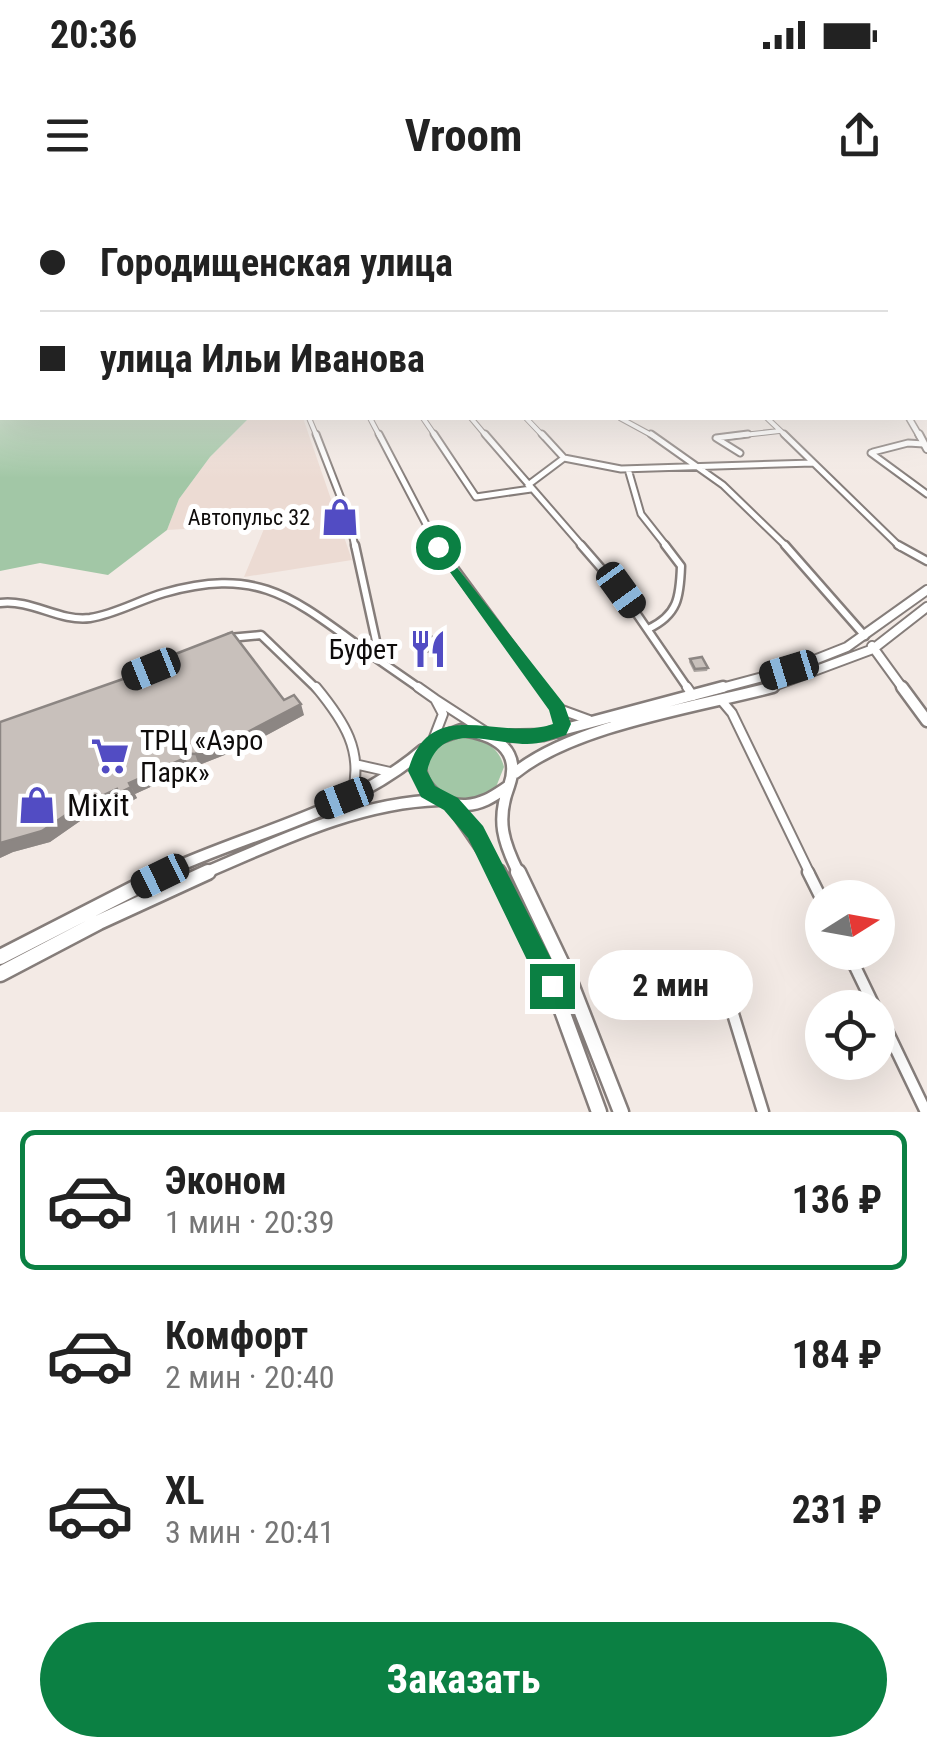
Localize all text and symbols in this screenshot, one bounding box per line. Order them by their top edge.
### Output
text: 20:36 [50,13,137,57]
icon: menu [40,108,95,163]
icon: share [832,108,887,163]
text: Vroom [405,109,522,162]
text: Городищенская улица [100,241,453,285]
text: улица Ильи Иванова [100,337,425,381]
shop icon: Автопульс 32 [319,496,361,538]
place label: Автопульс 32 [188,505,310,530]
route start [416,525,461,570]
car [591,557,651,623]
restaurant icon: Буфет [407,628,449,670]
place label: Буфет [329,633,398,666]
car [118,644,184,694]
car [756,647,822,693]
place label: ТРЦ «Аэро Парк» [140,724,263,789]
supermarket icon: ТРЦ «Аэро Парк» [89,735,131,777]
car [311,773,377,823]
shop icon: Mixit [16,784,58,826]
place label: Mixit [67,786,129,824]
car [126,849,194,903]
north arrow [805,880,895,970]
map controls [805,880,895,1080]
callout: 2 мин [587,951,752,1021]
route end [530,964,575,1009]
text: 2 мин [632,966,709,1004]
button: locate [805,990,895,1080]
icon: car [45,1155,135,1245]
text: Эконом [165,1159,287,1203]
text: 136 ₽ [792,1178,882,1222]
text: 1 мин · 20:39 [165,1203,335,1241]
icon: car [45,1310,135,1400]
text: Комфорт [165,1314,308,1358]
text: 184 ₽ [792,1333,882,1377]
text: 2 мин · 20:40 [165,1358,335,1396]
icon: car [45,1465,135,1555]
text: XL [165,1469,204,1513]
text: 231 ₽ [792,1488,882,1532]
text: 3 мин · 20:41 [165,1513,335,1551]
button: Заказать [40,1622,887,1737]

